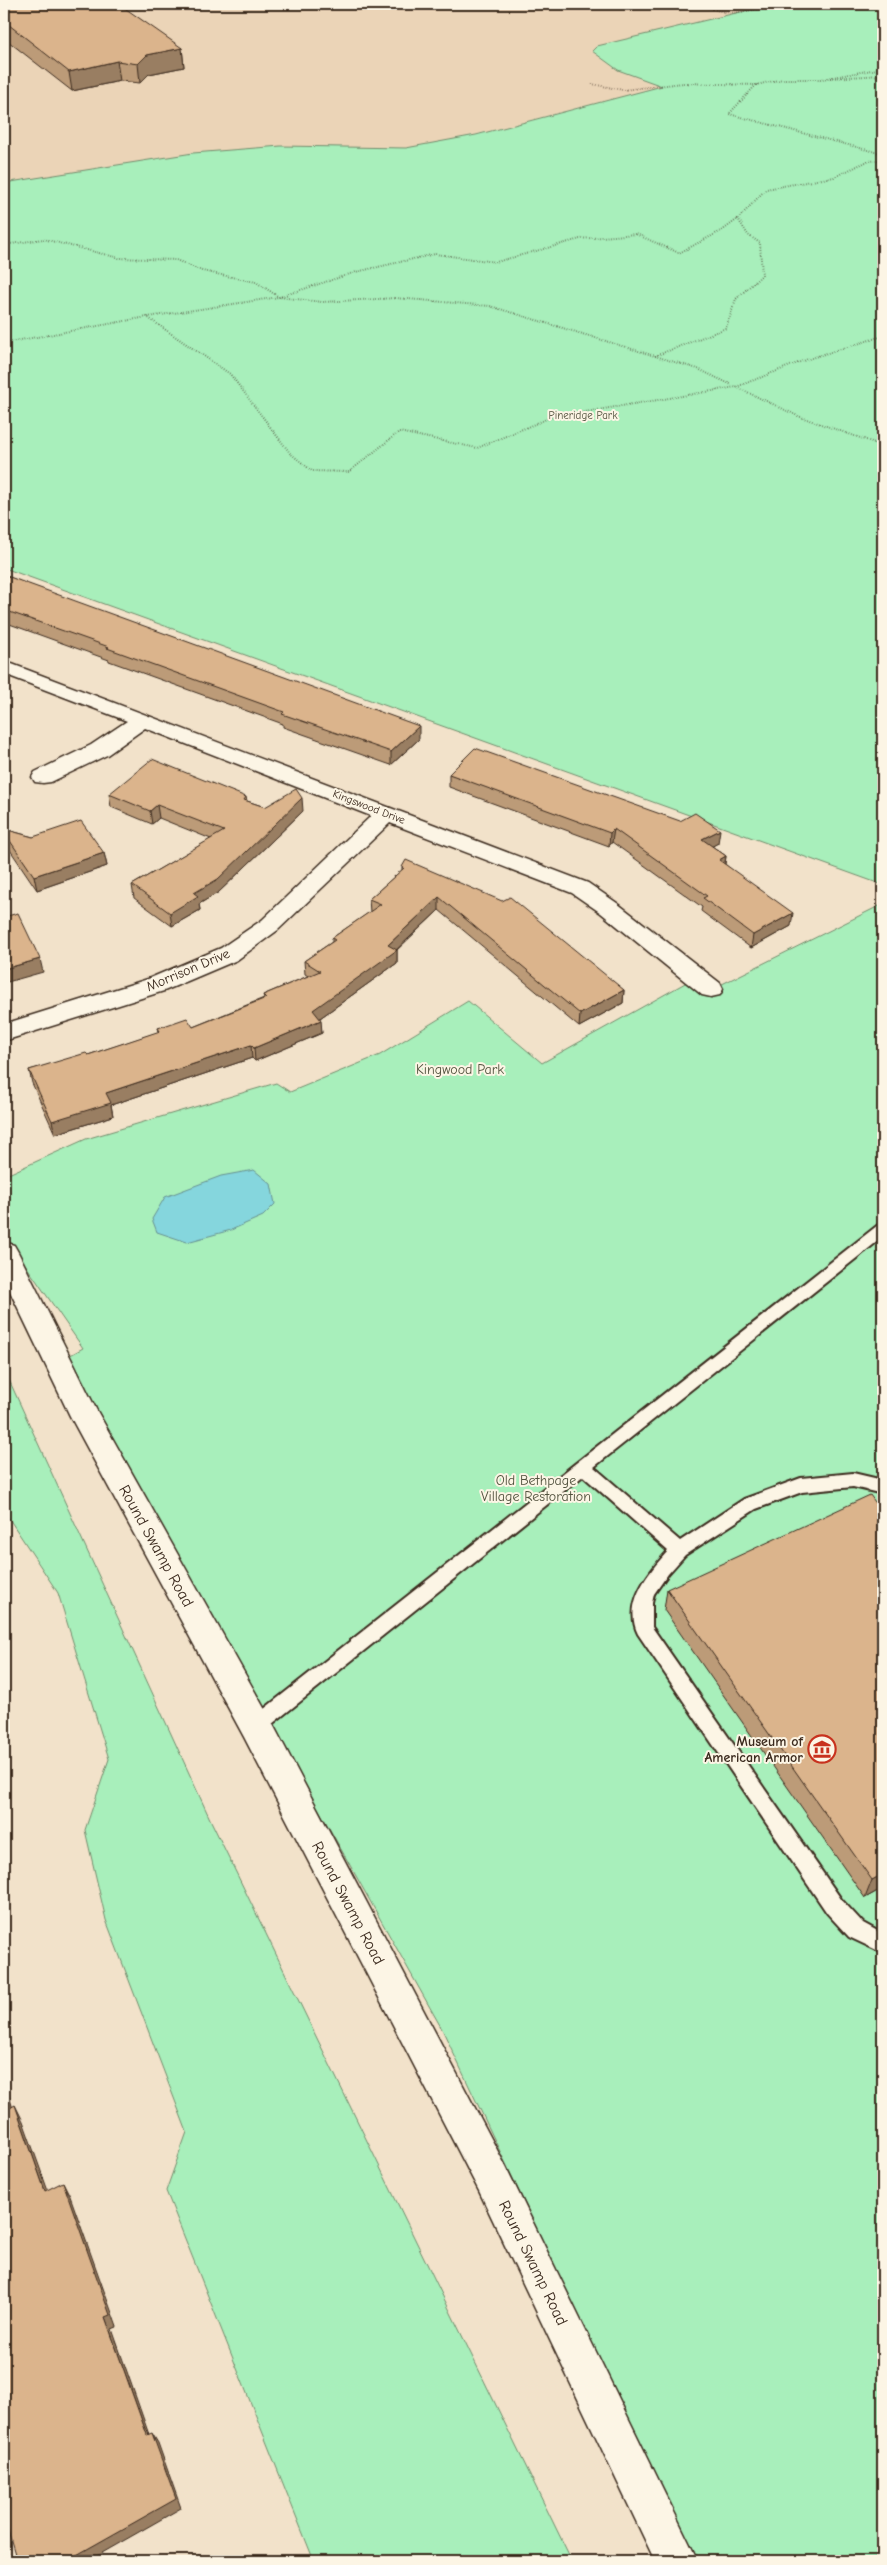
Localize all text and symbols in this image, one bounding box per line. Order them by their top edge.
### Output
park label: Pineridge Park [548,409,618,422]
street label: Kingswood Drive [331,787,407,827]
street label: Morrison Drive [144,945,232,995]
park label: Kingwood Park [416,1061,504,1078]
park label: Old Bethpage Village Restoration [481,1472,591,1505]
street label: Round Swamp Road [115,1482,197,1610]
place label: Museum of American Armor [705,1733,804,1766]
museum icon: Museum of American Armor [807,1734,837,1764]
street label: Round Swamp Road [308,1838,388,1968]
street label: Round Swamp Road [495,2198,571,2328]

